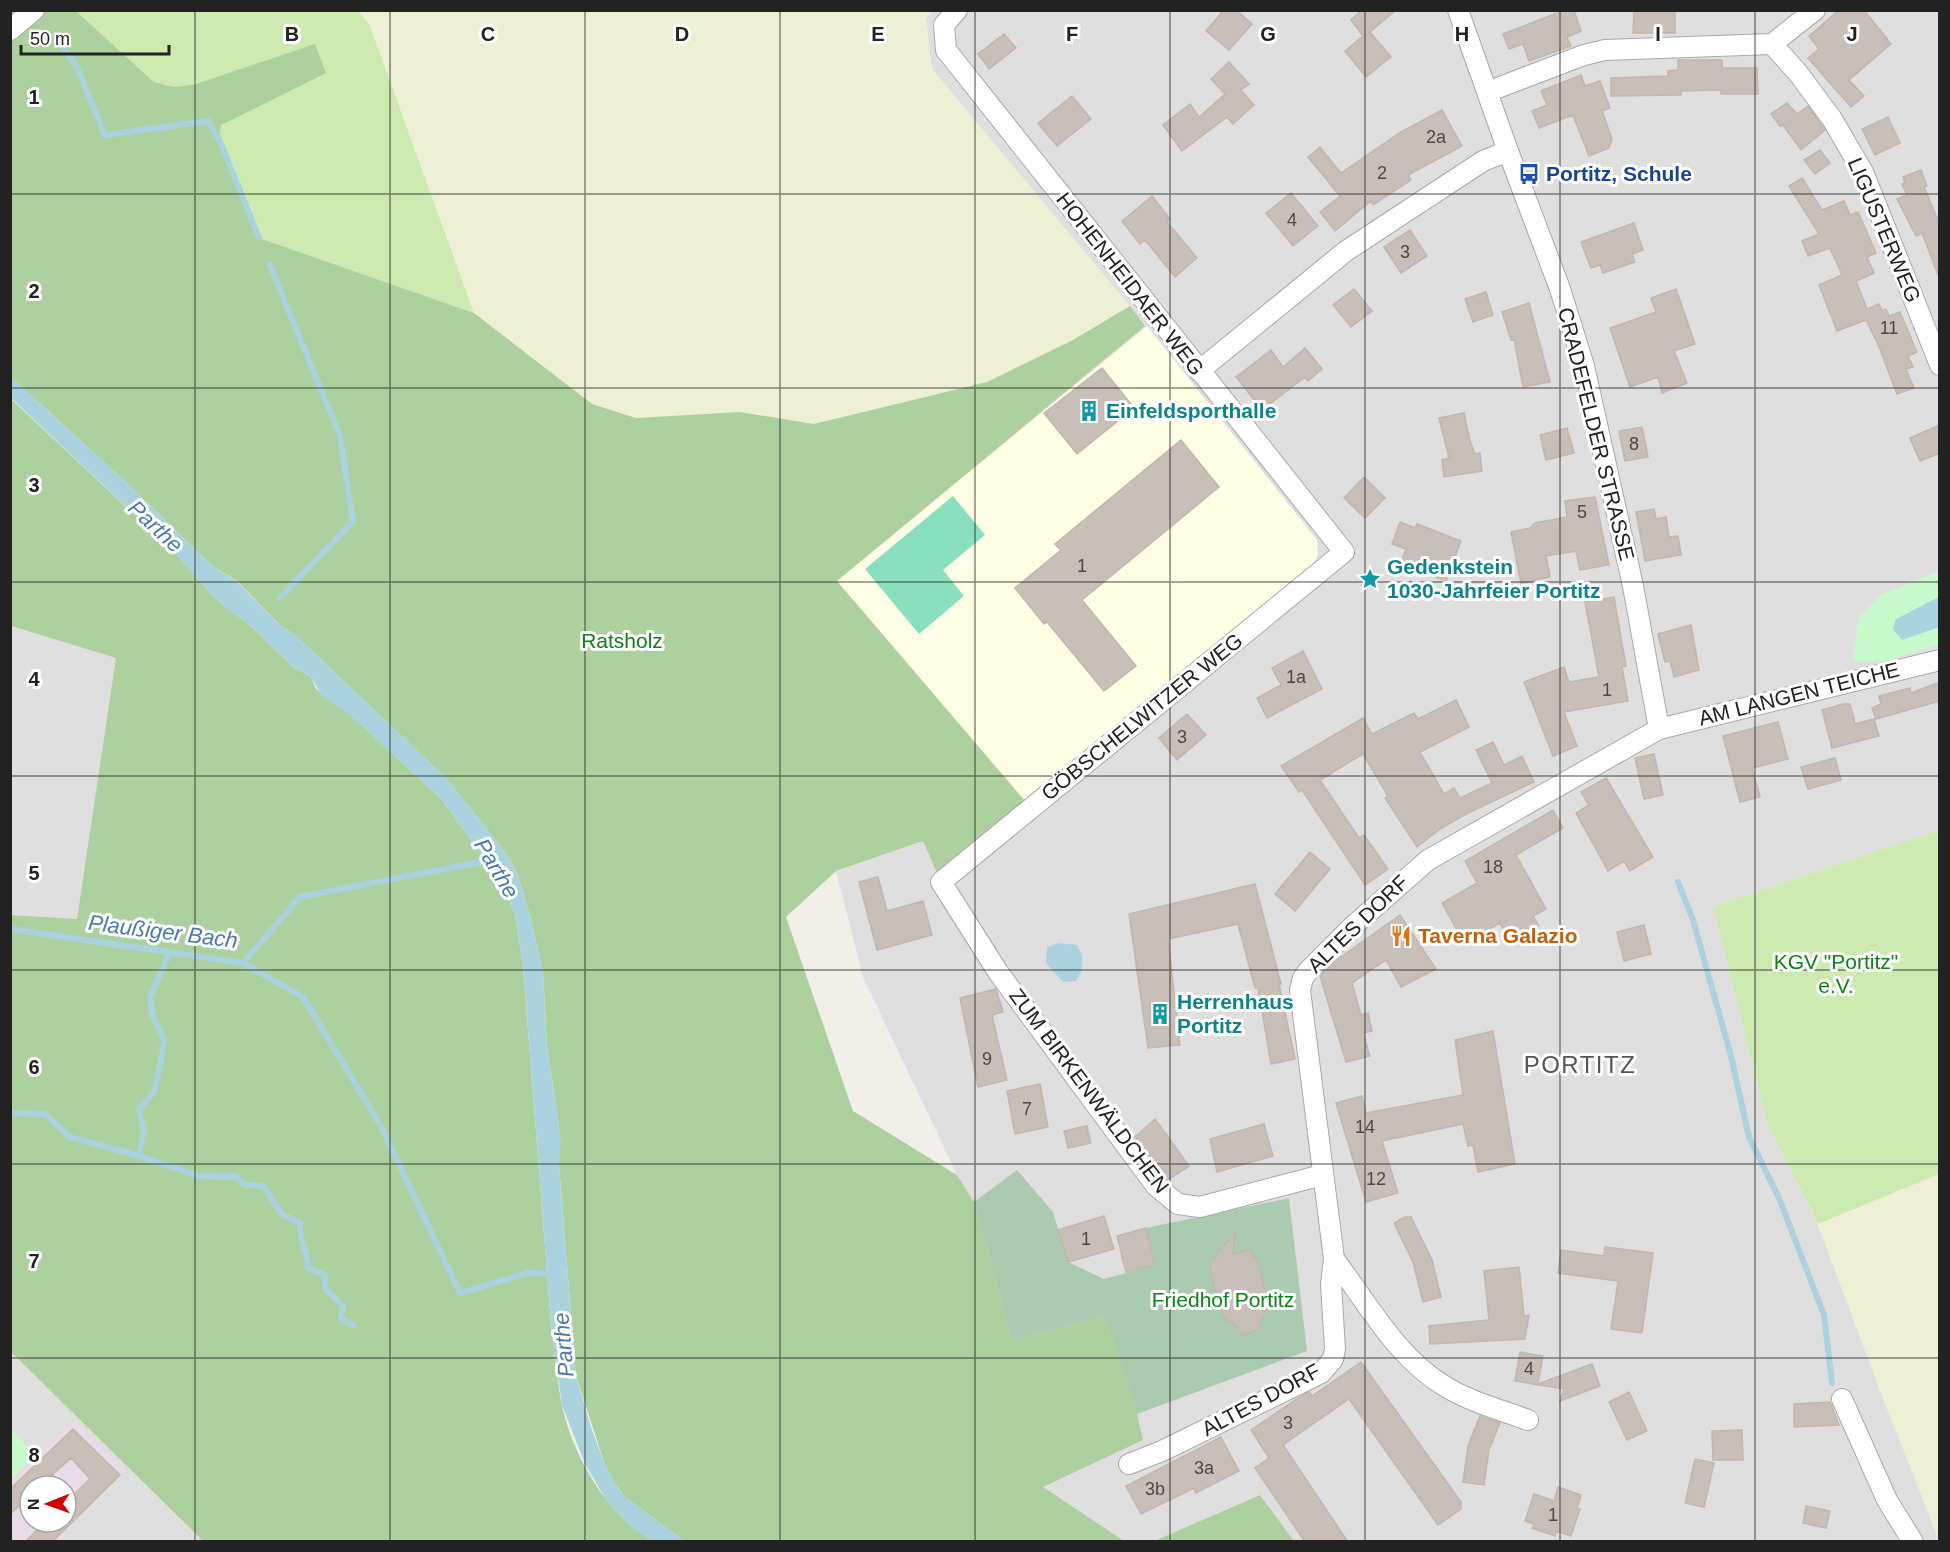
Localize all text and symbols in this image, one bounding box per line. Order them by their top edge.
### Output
scale bar [21,18,170,56]
text: B [285,23,299,45]
text: C [481,23,495,45]
text: D [675,23,689,45]
text: E [871,23,885,45]
text: F [1066,23,1078,45]
text: G [1260,23,1276,45]
text: H [1455,23,1469,45]
text: I [1655,23,1661,45]
text: J [1846,23,1858,45]
text: 50 m [30,29,70,49]
text: 1 [28,86,40,108]
house number: 2a [1426,127,1447,147]
street label: LIGUSTERWEG [1844,154,1925,306]
bus stop icon: Portitz, Schule [1517,162,1541,186]
place label: Portitz, Schule [1546,162,1692,185]
house number: 2 [1377,163,1387,183]
street label: HOHENHEIDAER WEG [1052,188,1209,379]
house number: 4 [1287,210,1297,230]
house number: 3 [1400,242,1410,262]
text: 2 [28,280,40,302]
street label: CRADEFELDER STRASSE [1554,305,1639,563]
house number: 11 [1880,318,1898,338]
building icon: Einfeldsporthalle [1077,399,1101,423]
place label: Einfeldsporthalle [1106,399,1276,422]
house number: 8 [1629,434,1639,454]
text: 3 [28,474,40,496]
water label: Parthe [123,495,188,558]
house number: 5 [1577,502,1587,522]
place label: Gedenkstein 1030-Jahrfeier Portitz [1387,555,1601,602]
house number: 1 [1077,556,1087,576]
place icon: Gedenkstein 1030-Jahrfeier Portitz [1358,567,1382,591]
street label: GÖBSCHELWITZER WEG [1037,628,1247,805]
park label: Ratsholz [581,629,663,652]
street label: AM LANGEN TEICHE [1696,657,1902,730]
house number: 1a [1286,667,1307,687]
text: 4 [28,668,40,690]
house number: 1 [1602,680,1612,700]
house number: 3 [1177,727,1187,747]
water label: Parthe [469,834,524,902]
house number: 18 [1483,857,1503,877]
text: 5 [28,862,40,884]
street label: ALTES DORF [1303,870,1413,977]
water label: Plaußiger Bach [87,910,239,953]
restaurant icon: Taverna Galazio [1389,924,1413,948]
place label: Taverna Galazio [1418,924,1578,947]
park label: KGV "Portitz" e.V. [1774,950,1898,997]
street label: ZUM BIRKENWÄLDCHEN [1005,984,1174,1197]
place label: Herrenhaus Portitz [1177,990,1294,1037]
building icon: Herrenhaus Portitz [1148,1002,1172,1026]
house number: 9 [982,1049,992,1069]
district label: PORTITZ [1524,1051,1636,1078]
text: 6 [28,1056,40,1078]
house number: 7 [1022,1099,1032,1119]
house number: 14 [1355,1117,1375,1137]
house number: 12 [1366,1169,1386,1189]
house number: 1 [1081,1229,1091,1249]
text: 7 [28,1250,40,1272]
park label: Friedhof Portitz [1152,1288,1294,1311]
water label: Parthe [548,1312,579,1378]
street label: ALTES DORF [1198,1359,1324,1440]
house number: 4 [1524,1359,1534,1379]
house number: 3 [1283,1413,1293,1433]
text: 8 [28,1444,40,1466]
house number: 3a [1194,1458,1215,1478]
north arrow [18,1474,78,1534]
house number: 3b [1145,1479,1165,1499]
text: N [25,1498,42,1510]
house number: 1 [1548,1505,1558,1525]

